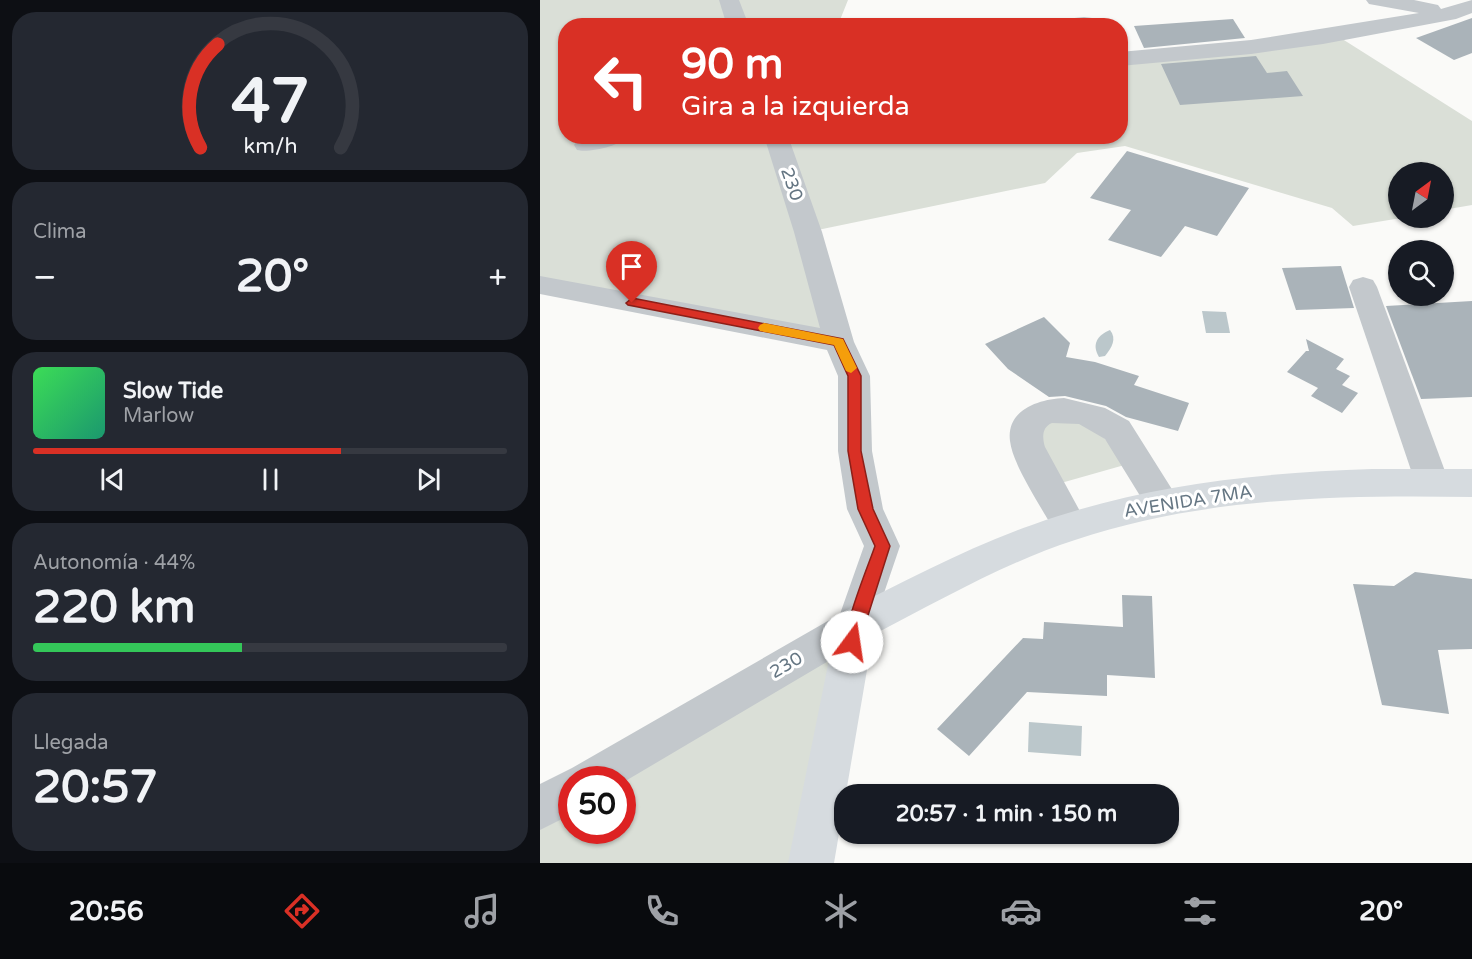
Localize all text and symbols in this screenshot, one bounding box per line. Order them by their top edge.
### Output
text: 90 m [681,39,783,90]
icon: left [582,42,660,120]
text: 47 [231,65,309,140]
text: Gira a la izquierda [681,90,910,123]
text: km/h [243,133,297,159]
north arrow [1388,162,1454,228]
map controls [1388,162,1454,306]
street label: 230 [776,164,808,204]
text: Clima [33,220,86,244]
button: search [1388,240,1454,306]
pin [606,241,657,303]
text: 20° [236,250,309,304]
icon: arrive [615,250,648,283]
text: − [33,258,57,297]
text: + [488,258,507,297]
text: Slow Tide [123,378,223,404]
text: Marlow [123,404,194,428]
icon: previous [96,463,129,496]
icon: pause [254,463,287,496]
icon: next [412,463,445,496]
street label: AVENIDA 7MA [1122,480,1254,522]
text: Autonomía · 44% [33,551,195,575]
text: 220 km [33,581,195,635]
position arrow [820,610,884,674]
street label: 230 [766,647,806,683]
text: Llegada [33,731,109,755]
text: 20:57 [33,761,158,815]
speed limit sign: 50 [558,766,636,844]
text: 20:57 · 1 min · 150 m [896,801,1117,827]
icon: directions [281,890,323,932]
icon: music [461,890,503,932]
icon: phone [641,890,683,932]
icon: climate [820,890,862,932]
icon: car [1000,890,1042,932]
icon: filters [1179,890,1221,932]
text: 20:56 [69,895,144,928]
text: 20° [1359,895,1403,928]

